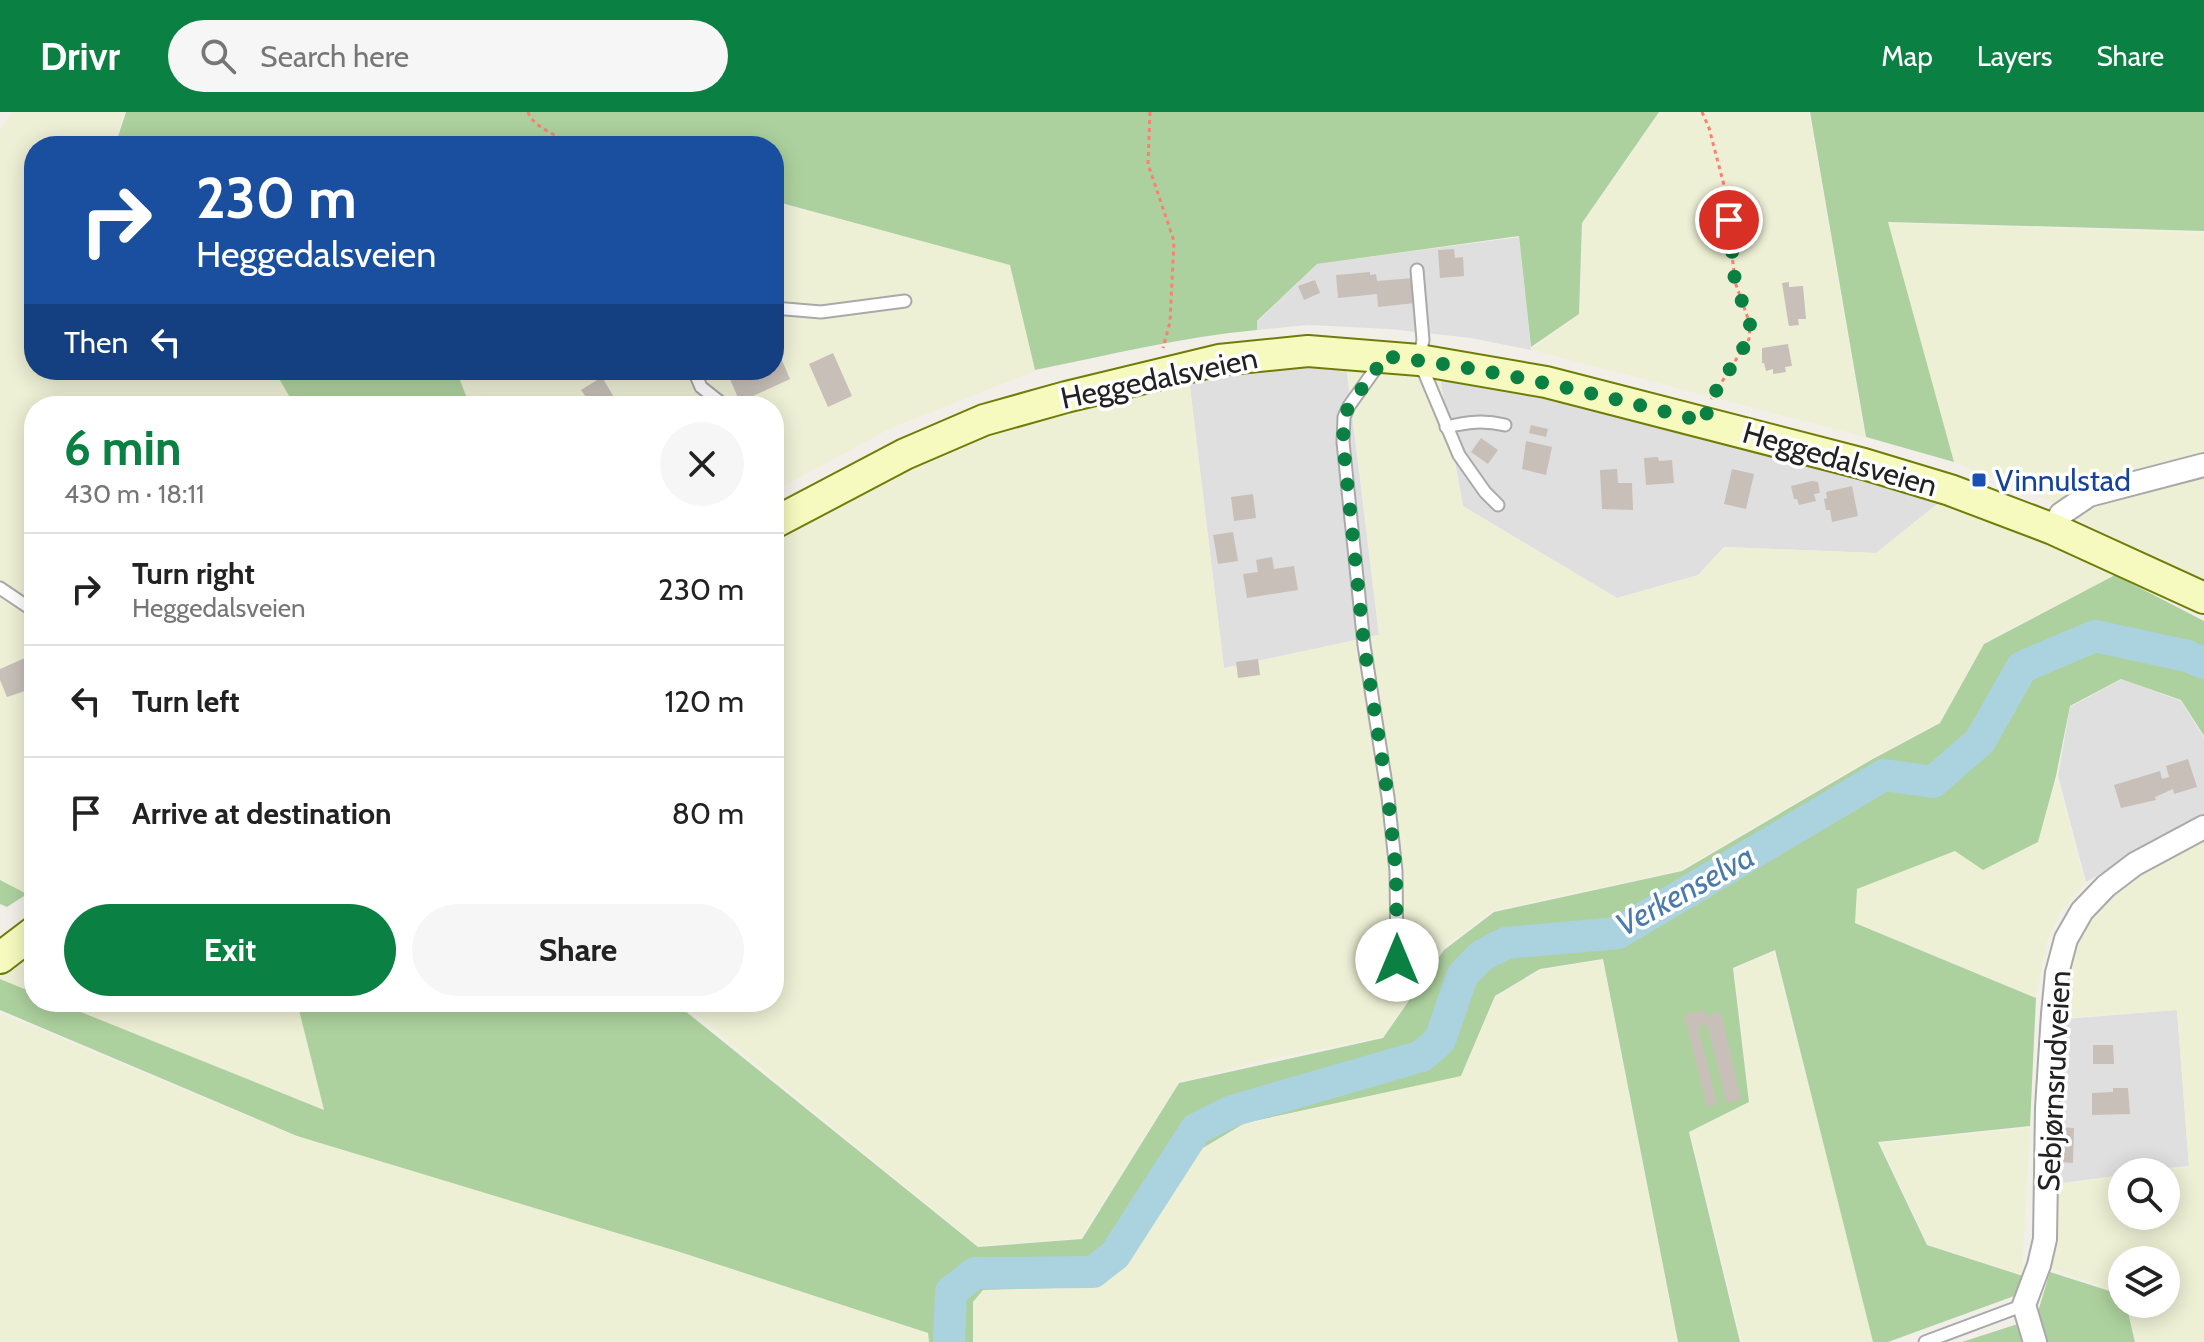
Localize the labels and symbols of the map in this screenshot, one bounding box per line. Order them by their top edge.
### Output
pin [1695,186,1763,254]
street label: Heggedalsveien [1057,339,1261,417]
street label: Heggedalsveien [1739,414,1941,504]
place label: Vinnulstad [1995,462,2131,499]
marker: Vinnulstad [1970,471,1988,489]
water label: Verkenselva [1609,836,1761,944]
position arrow [1355,918,1439,1002]
street label: Sebjørnsrudveien [2030,970,2078,1192]

